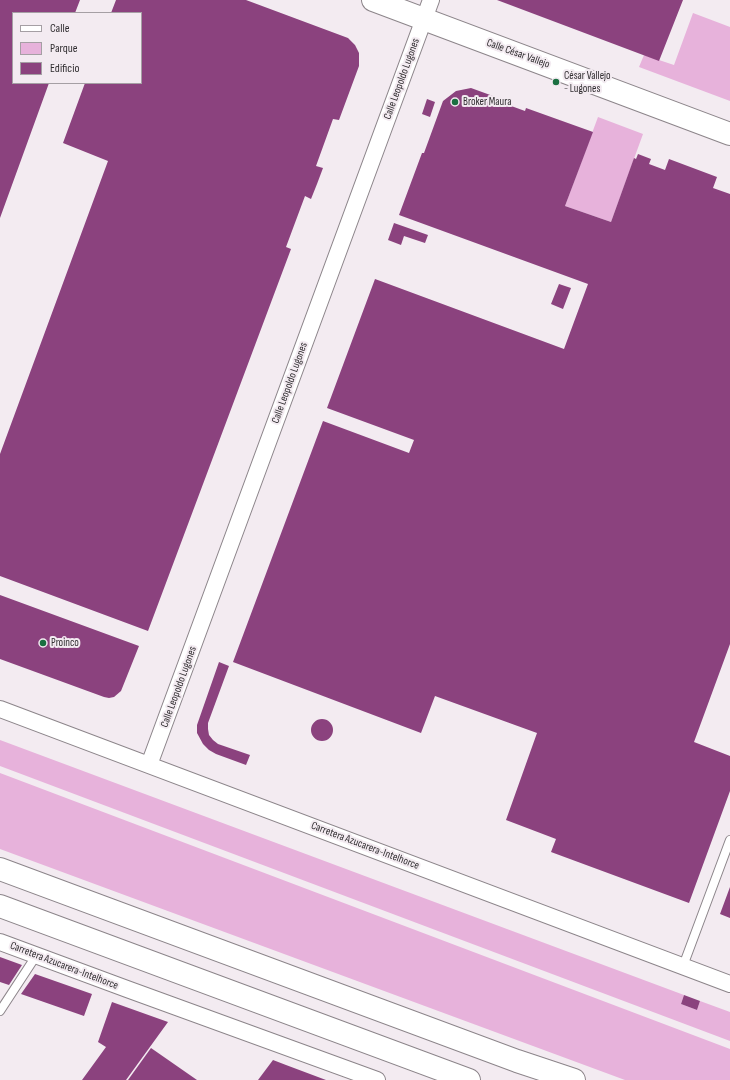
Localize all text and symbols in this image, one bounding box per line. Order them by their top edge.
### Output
legend [12,12,142,84]
text: Calle [50,21,70,36]
street label: Calle César Vallejo [485,36,551,72]
street label: Calle Leopoldo Lugones [381,37,423,121]
text: Parque [50,41,78,56]
text: Edificio [50,61,79,76]
place label: César Vallejo - Lugones [564,69,611,95]
marker: César Vallejo - Lugones [551,77,561,87]
place label: Broker Maura [463,95,511,109]
marker: Broker Maura [450,97,460,107]
street label: Calle Leopoldo Lugones [269,341,311,425]
place label: Proinco [51,636,79,650]
marker: Proinco [38,638,48,648]
street label: Calle Leopoldo Lugones [158,645,200,729]
street label: Carretera Azucarera-Intelhorce [309,819,421,873]
street label: Carretera Azucarera-Intelhorce [8,939,120,993]

